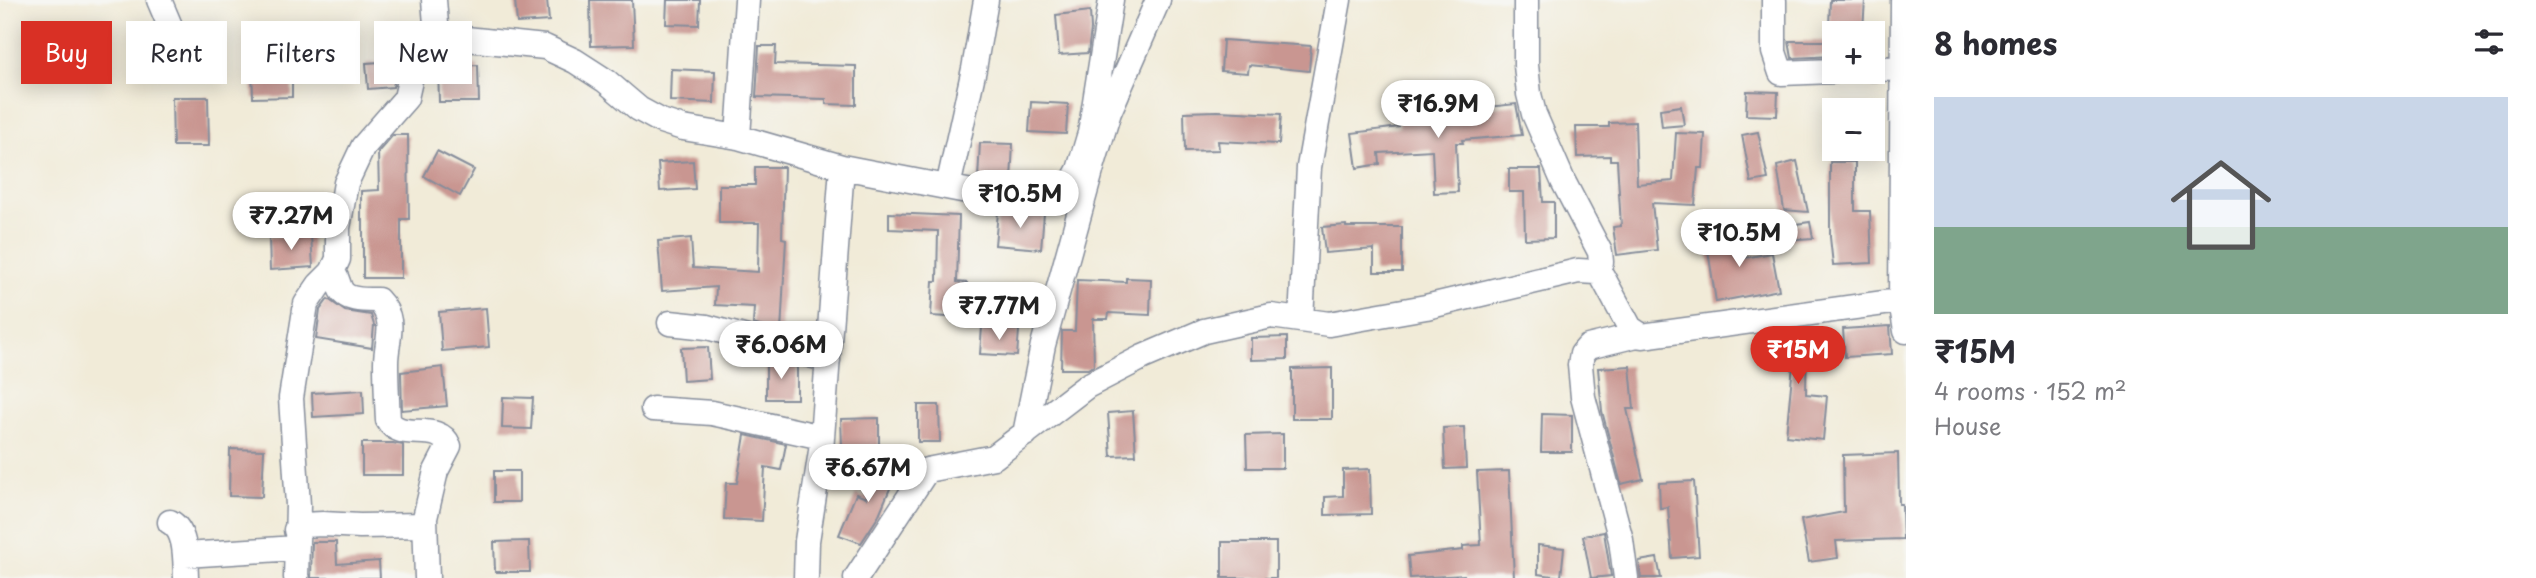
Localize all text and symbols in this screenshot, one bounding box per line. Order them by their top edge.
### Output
text: 8 homes [1934,20,2057,65]
chip: Buy [21,21,112,84]
chip: Rent [126,21,227,84]
chip: Filters [241,21,360,84]
chip: New [374,21,472,84]
map controls [1822,21,1885,161]
button: + [1822,21,1885,84]
icon: filters [2470,23,2508,61]
pin: ₹16.9M [1381,80,1495,140]
text: ₹16.9M [1397,85,1479,120]
button: − [1822,98,1885,161]
icon: home [2158,142,2284,268]
pin: ₹10.5M [963,170,1077,230]
text: ₹10.5M [978,175,1062,210]
pin: ₹7.27M [234,192,348,252]
text: ₹7.27M [249,197,333,232]
pin: ₹10.5M [1682,210,1796,269]
text: ₹10.5M [1697,214,1781,249]
pin: ₹7.77M [942,282,1056,342]
text: ₹7.77M [958,287,1040,322]
pin: ₹6.06M [724,322,838,381]
text: ₹6.06M [735,326,827,361]
pin: ₹15M [1757,326,1839,386]
text: ₹15M [1934,328,2016,373]
text: ₹15M [1767,331,1829,366]
text: 4 rooms · 152 m² [1934,373,2127,408]
text: House [1934,408,2001,443]
pin: ₹6.67M [811,444,925,504]
text: ₹6.67M [825,449,911,484]

